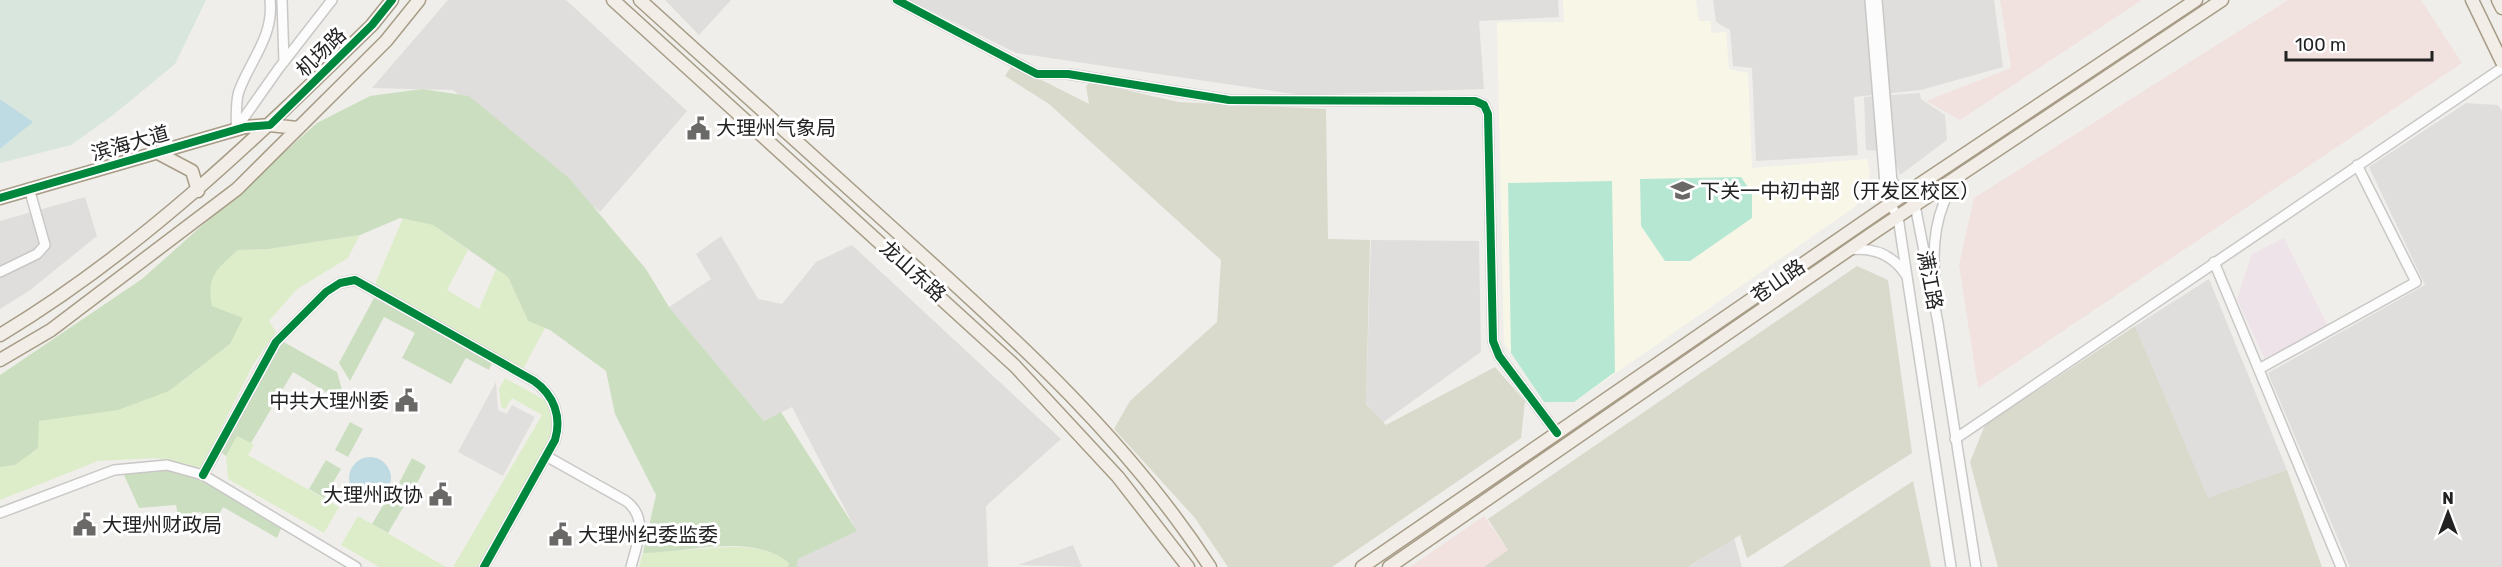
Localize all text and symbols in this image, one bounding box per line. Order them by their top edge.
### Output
street label: 机场路 [291,23,351,81]
scale bar [2286,24,2432,62]
text: 100 m [2295,34,2346,56]
public building icon: 大理州气象局 [685,115,711,141]
place label: 大理州气象局 [716,116,836,140]
street label: 滨海大道 [88,120,172,166]
school or university icon: 下关一中初中部（开发区校区） [1669,178,1695,204]
place label: 下关一中初中部（开发区校区） [1700,179,1980,203]
street label: 龙山东路 [875,235,951,307]
street label: 满江路 [1912,248,1948,312]
street label: 苍山路 [1747,254,1809,308]
public building icon: 中共大理州委 [394,388,420,414]
place label: 中共大理州委 [269,389,389,413]
public building icon: 大理州政协 [428,482,454,508]
place label: 大理州政协 [323,483,423,507]
north arrow [2418,483,2478,543]
text: N [2442,489,2454,508]
public building icon: 大理州财政局 [71,512,97,538]
place label: 大理州财政局 [102,513,222,537]
public building icon: 大理州纪委监委 [547,522,573,548]
place label: 大理州纪委监委 [578,523,718,547]

